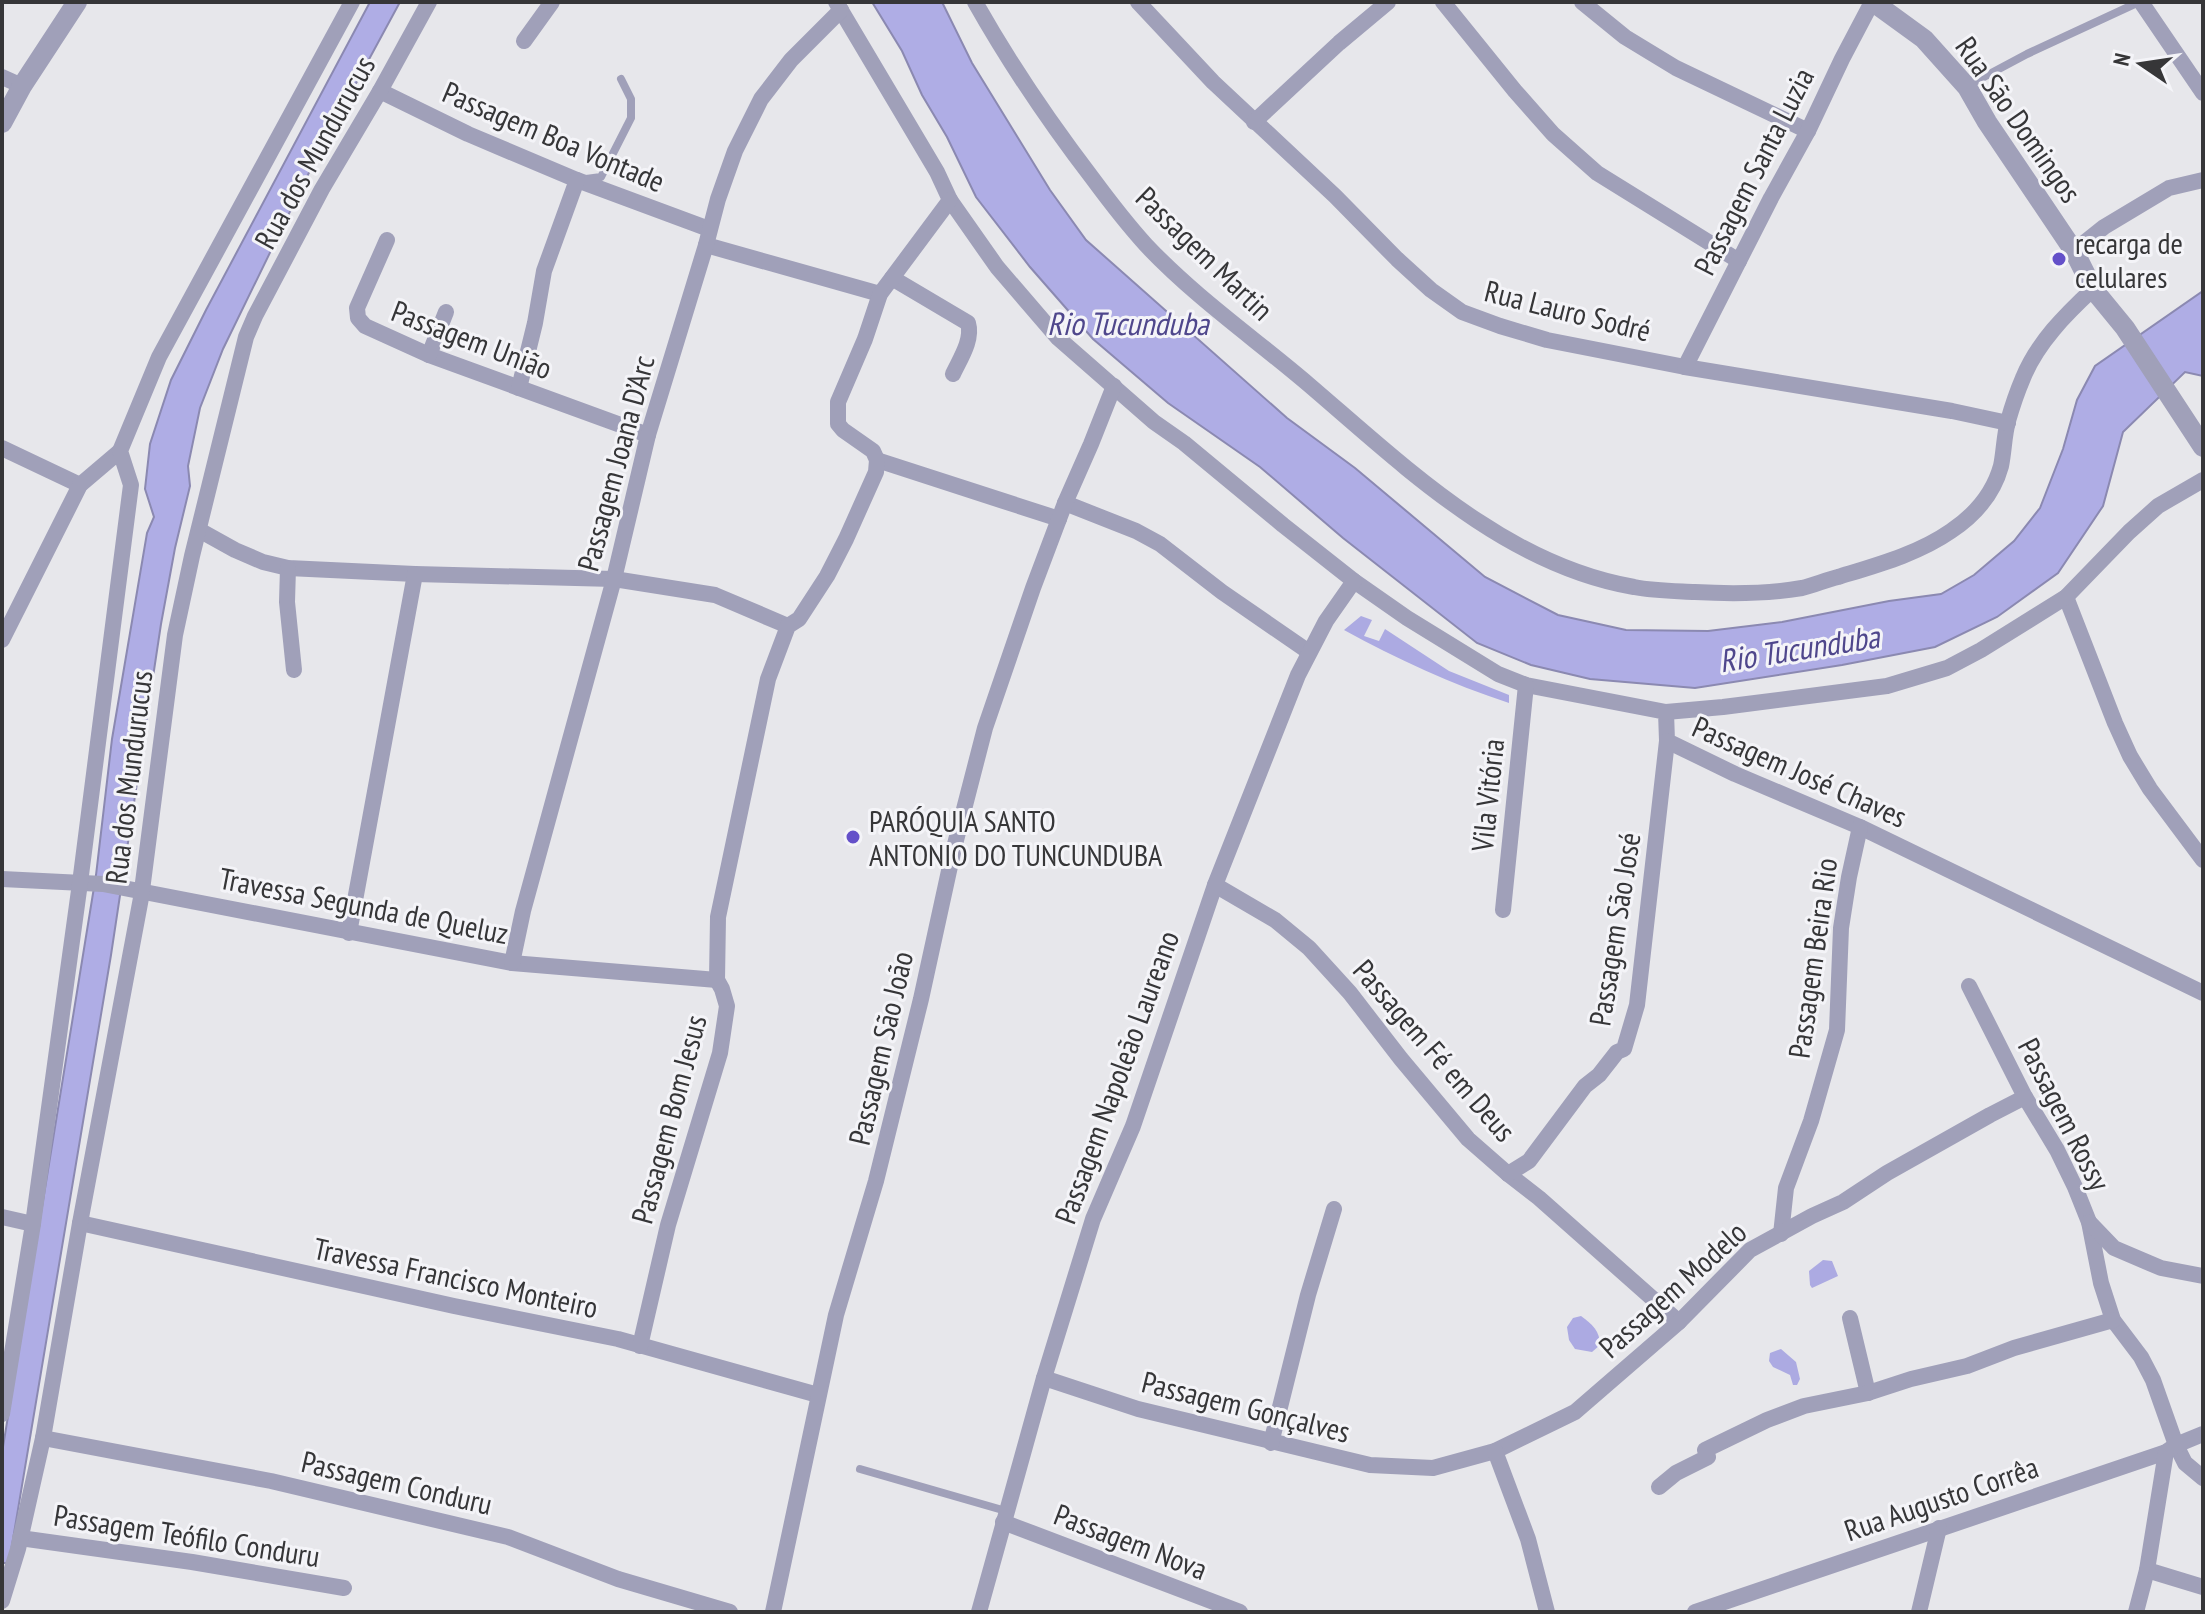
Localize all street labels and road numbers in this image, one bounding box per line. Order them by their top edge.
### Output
street label: Rua São Domingos [1947,28,2091,210]
street label: Rua dos Mundurucus [245,49,383,255]
street label: Passagem Santa Luzia [1684,61,1822,281]
street label: Passagem Boa Vontade [437,72,671,200]
street label: Passagem Martin [1128,178,1282,328]
street label: Rua Lauro Sodré [1481,271,1655,349]
street label: Passagem União [386,291,558,387]
street label: Passagem Joana D’Arc [567,351,663,575]
street label: Rua dos Mundurucus [96,668,160,886]
street label: Passagem José Chaves [1687,706,1913,836]
street label: Vila Vitória [1462,737,1512,854]
street label: Passagem São José [1579,830,1649,1028]
street label: Passagem Beira Rio [1779,855,1845,1061]
street label: Travessa Segunda de Queluz [216,858,512,952]
street label: Passagem Napoleão Laureano [1045,925,1187,1229]
street label: Passagem São João [839,947,921,1149]
street label: Passagem Fé em Deus [1345,951,1525,1149]
street label: Passagem Bom Jesus [621,1011,715,1227]
street label: Passagem Rossy [2010,1031,2120,1197]
street label: Passagem Modelo [1590,1212,1754,1366]
street label: Travessa Francisco Monteiro [310,1228,602,1326]
street label: Passagem Gonçalves [1138,1361,1354,1451]
street label: Passagem Conduru [298,1441,496,1523]
street label: Rua Augusto Corrêa [1839,1447,2043,1549]
street label: Passagem Nova [1049,1494,1213,1588]
street label: Passagem Teófilo Conduru [51,1495,323,1575]

